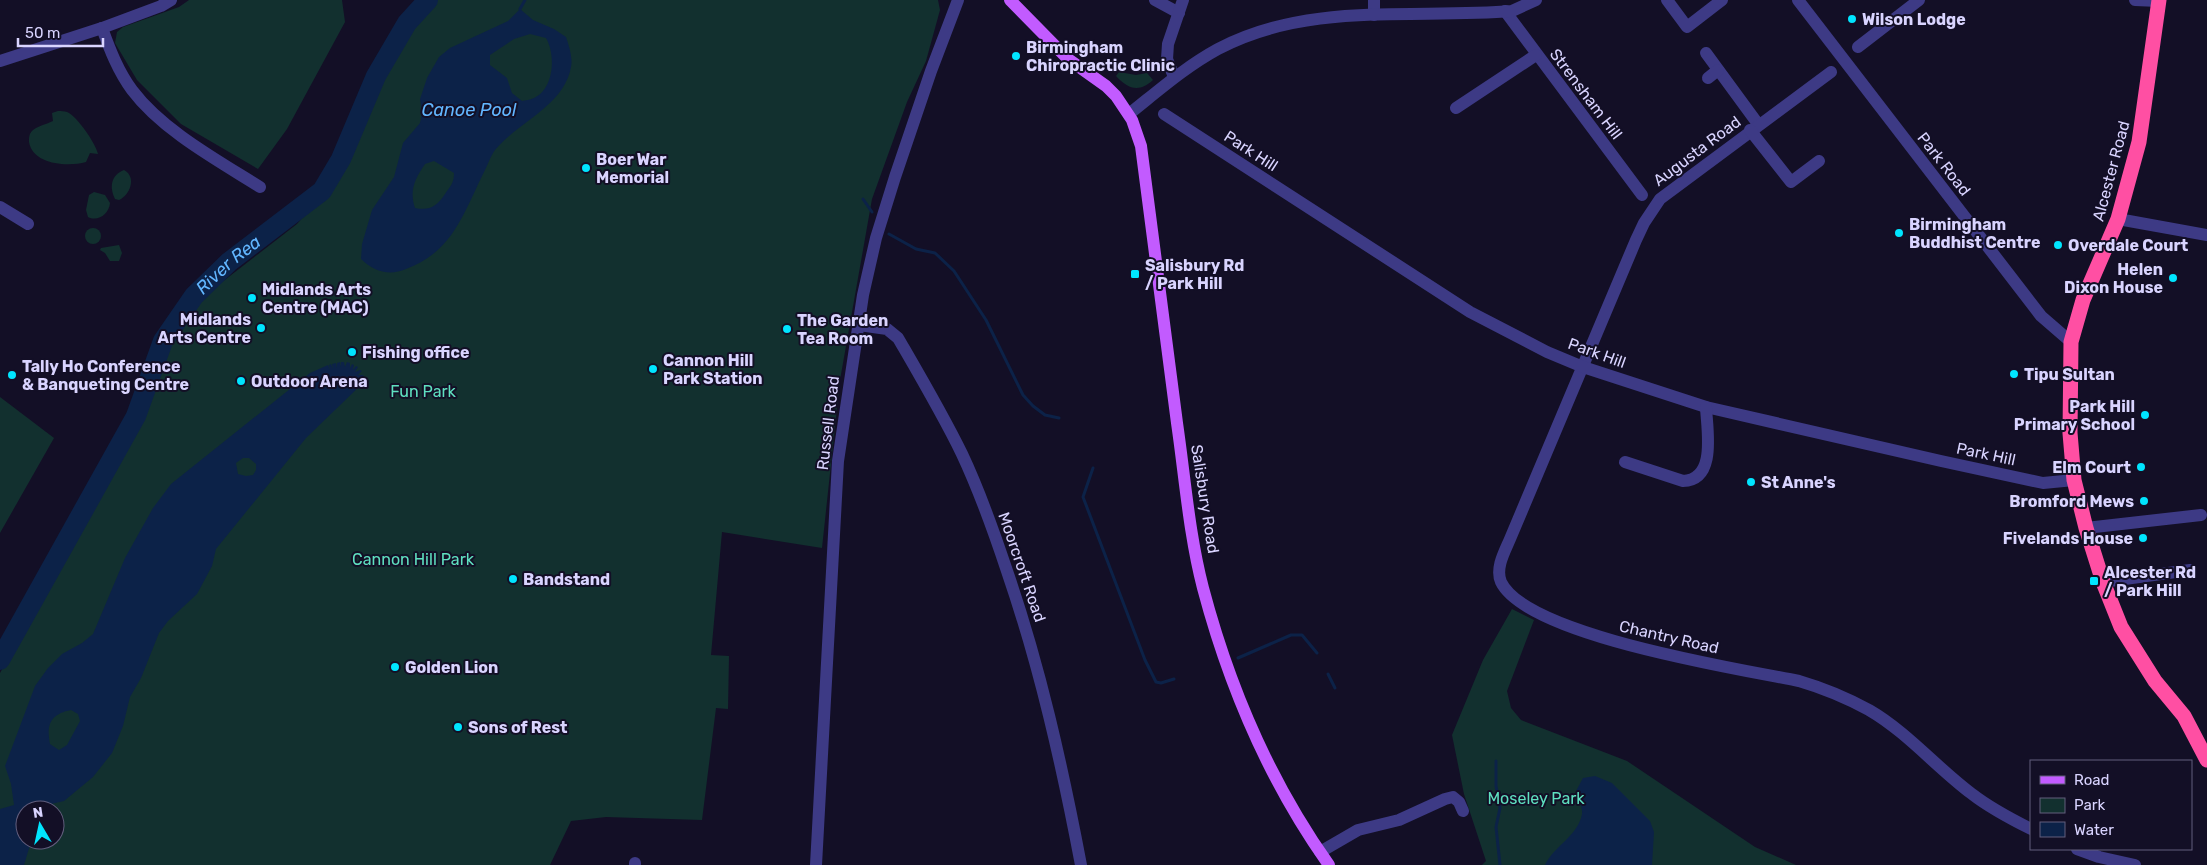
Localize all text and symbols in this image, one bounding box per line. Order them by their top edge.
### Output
place label: Wilson Lodge [1862,10,1966,29]
marker: Wilson Lodge [1846,13,1858,25]
scale bar [18,15,102,47]
text: 50 m [25,24,60,42]
place label: Birmingham Chiropractic Clinic [1026,38,1175,75]
street label: Strensham Hill [1546,45,1626,143]
marker: Birmingham Chiropractic Clinic [1010,50,1022,62]
water label: Canoe Pool [422,99,517,121]
street label: Augusta Road [1650,112,1744,190]
street label: Alcester Road [2088,119,2134,223]
street label: Park Hill [1221,127,1281,175]
street label: Park Road [1913,129,1975,199]
place label: Boer War Memorial [596,150,669,187]
marker: Boer War Memorial [580,162,592,174]
place label: Birmingham Buddhist Centre [1909,215,2040,252]
marker: Birmingham Buddhist Centre [1893,227,1905,239]
water label: River Rea [191,230,265,299]
place label: Overdale Court [2068,236,2189,255]
marker: Overdale Court [2052,239,2064,251]
place label: Salisbury Rd / Park Hill [1145,256,1244,293]
place label: Helen Dixon House [2064,260,2163,297]
marker: Salisbury Rd / Park Hill [1129,268,1141,280]
marker: Helen Dixon House [2167,272,2179,284]
place label: Midlands Arts Centre (MAC) [262,280,371,317]
marker: Midlands Arts Centre (MAC) [246,292,258,304]
place label: Midlands Arts Centre [157,310,251,347]
place label: The Garden Tea Room [797,311,888,348]
marker: Midlands Arts Centre [255,322,267,334]
marker: The Garden Tea Room [781,323,793,335]
street label: Park Hill [1566,334,1628,372]
place label: Fishing office [362,343,469,362]
marker: Fishing office [346,346,358,358]
place label: Cannon Hill Park Station [663,351,763,388]
place label: Tally Ho Conference & Banqueting Centre [22,357,189,394]
marker: Cannon Hill Park Station [647,363,659,375]
place label: Tipu Sultan [2024,365,2115,384]
marker: Tipu Sultan [2008,368,2020,380]
marker: Tally Ho Conference & Banqueting Centre [6,369,18,381]
place label: Outdoor Arena [251,372,368,391]
marker: Outdoor Arena [235,375,247,387]
street label: Russell Road [813,375,843,471]
park label: Fun Park [390,382,457,401]
place label: Park Hill Primary School [2014,397,2135,434]
marker: Park Hill Primary School [2139,409,2151,421]
street label: Park Hill [1955,438,2017,470]
street label: Salisbury Road [1187,443,1223,555]
place label: Elm Court [2052,458,2132,477]
marker: Elm Court [2135,461,2147,473]
place label: St Anne's [1761,473,1836,492]
marker: St Anne's [1745,476,1757,488]
place label: Bromford Mews [2009,492,2134,511]
marker: Bromford Mews [2138,495,2150,507]
street label: Moorcroft Road [994,509,1050,625]
place label: Fivelands House [2003,529,2133,548]
marker: Fivelands House [2137,532,2149,544]
park label: Cannon Hill Park [352,550,475,569]
place label: Alcester Rd / Park Hill [2104,563,2196,600]
place label: Bandstand [523,570,610,589]
marker: Bandstand [507,573,519,585]
marker: Alcester Rd / Park Hill [2088,575,2100,587]
street label: Chantry Road [1617,616,1721,658]
place label: Golden Lion [405,658,498,677]
marker: Golden Lion [389,661,401,673]
place label: Sons of Rest [468,718,568,737]
marker: Sons of Rest [452,721,464,733]
legend [2030,760,2192,850]
text: Road [2074,771,2110,789]
park label: Moseley Park [1487,789,1585,808]
text: Park [2074,796,2105,814]
north arrow [15,800,65,850]
text: N [32,803,44,822]
text: Water [2074,821,2114,839]

